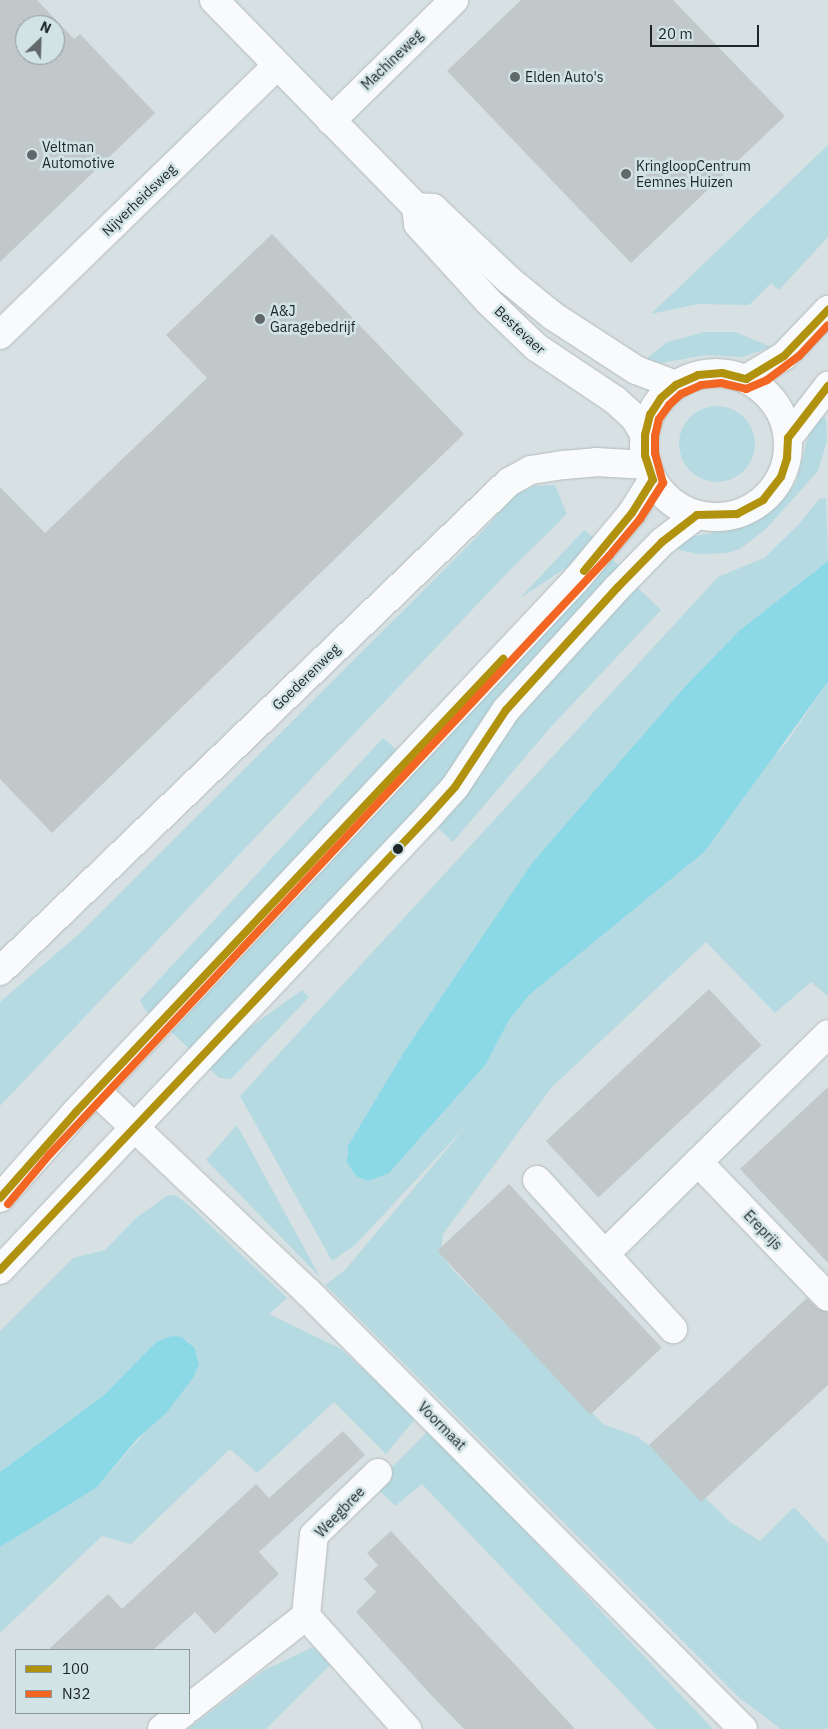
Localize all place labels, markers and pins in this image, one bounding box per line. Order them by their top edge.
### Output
place label: Elden Auto's [525,69,604,85]
marker: Elden Auto's [509,71,521,83]
place label: Veltman Automotive [42,139,115,172]
marker: Veltman Automotive [26,149,38,161]
place label: KringloopCentrum Eemnes Huizen [636,158,751,190]
marker: KringloopCentrum Eemnes Huizen [620,168,632,180]
place label: A&J Garagebedrijf [270,303,355,336]
marker: A&J Garagebedrijf [254,313,266,325]
unlabelled marker [393,844,403,854]

